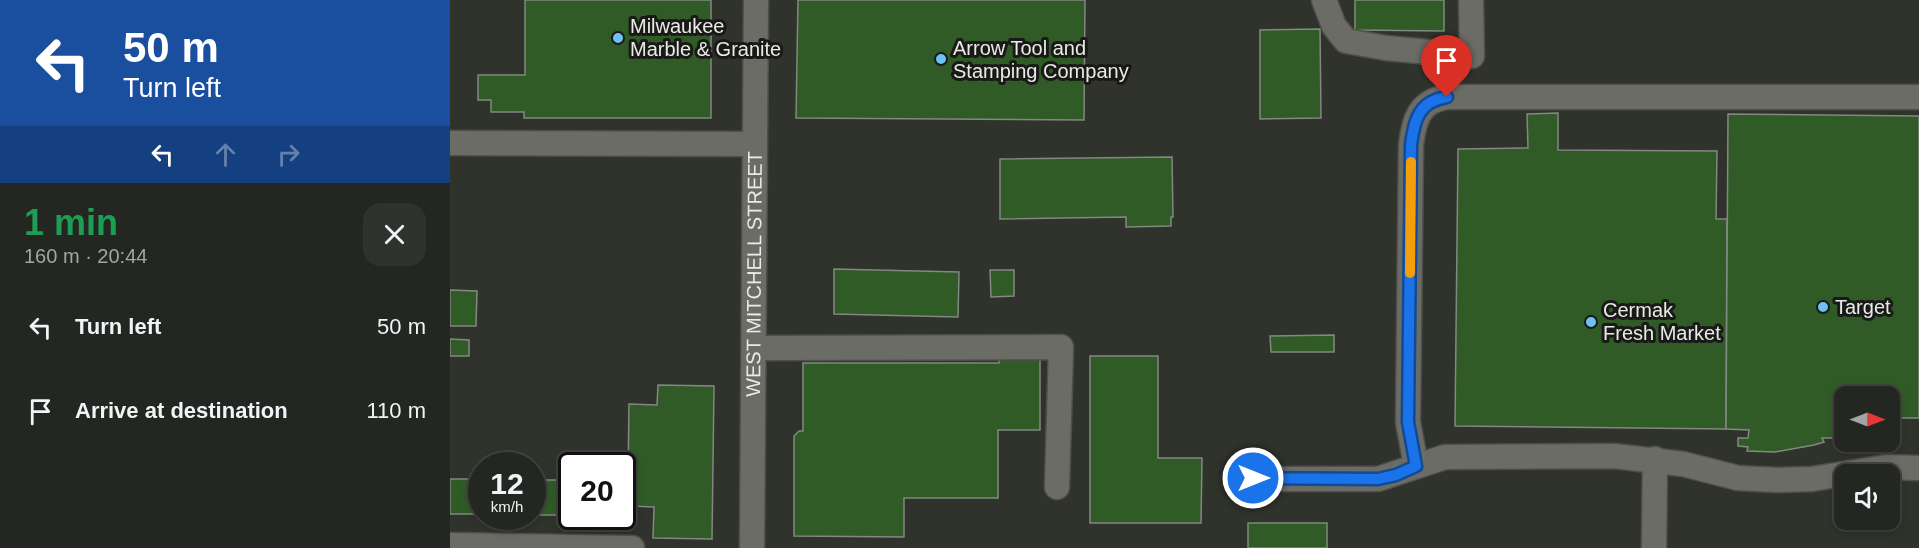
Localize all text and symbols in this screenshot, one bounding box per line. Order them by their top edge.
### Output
place label: Milwaukee Marble & Granite [630,15,781,60]
icon: left [24,24,102,102]
text: 50 m [123,24,219,71]
marker: Milwaukee Marble & Granite [611,31,625,45]
pin [1421,35,1472,97]
place label: Arrow Tool and Stamping Company [953,37,1129,82]
icon: arrive [1430,44,1463,77]
marker: Arrow Tool and Stamping Company [934,52,948,66]
text: Turn left [123,73,221,103]
icon: left [146,138,179,171]
icon: ahead [209,138,242,171]
icon: right [272,138,305,171]
street label: WEST MITCHELL STREET [742,151,766,397]
text: 1 min [24,202,118,243]
button: close [363,203,426,266]
text: 160 m · 20:44 [24,245,147,267]
place label: Target [1835,296,1891,318]
place label: Cermak Fresh Market [1603,299,1721,344]
marker: Target [1816,300,1830,314]
icon: left [24,311,57,344]
text: Turn left [75,314,161,339]
text: 50 m [377,314,426,339]
marker: Cermak Fresh Market [1584,315,1598,329]
north arrow [1834,386,1900,452]
map controls [1834,386,1900,530]
icon: arrive [24,395,57,428]
text: Arrive at destination [75,398,288,423]
text: 110 m [366,398,426,423]
position arrow [1221,446,1285,510]
speed limit sign: 20 [558,452,636,530]
button: sound [1834,464,1900,530]
text: 12 [490,467,524,500]
text: km/h [491,498,523,515]

